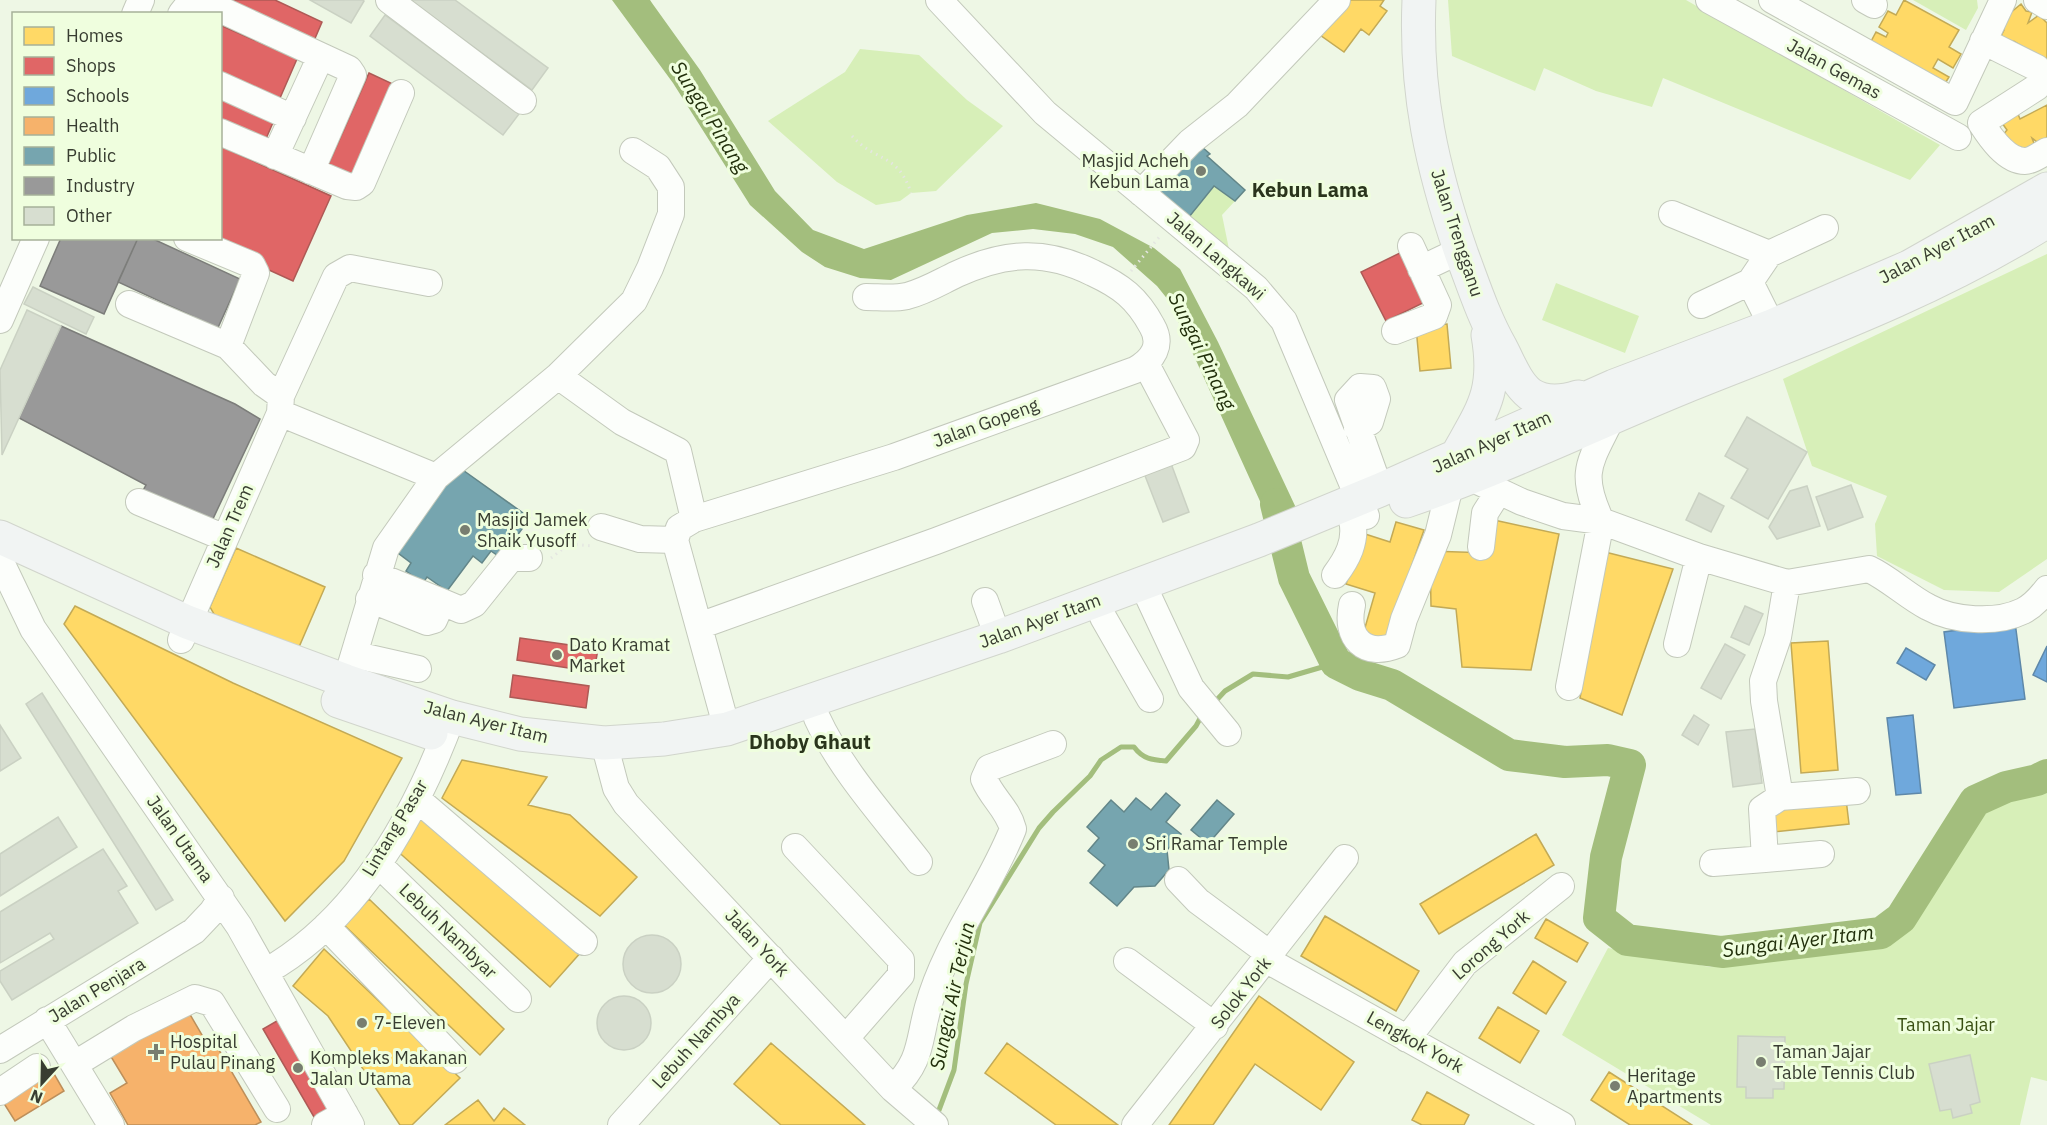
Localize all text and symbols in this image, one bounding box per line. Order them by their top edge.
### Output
legend [12,12,222,240]
text: Homes [66,24,123,47]
street label: Jalan Gemas [1783,33,1885,104]
text: Shops [66,54,116,77]
water label: Sungai Pinang [665,56,756,179]
text: Schools [66,84,130,107]
text: Health [66,114,120,137]
text: Public [66,144,116,167]
place label: Masjid Acheh Kebun Lama [1081,149,1189,193]
marker: Masjid Acheh Kebun Lama [1194,164,1208,178]
street label: Jalan Trengganu [1426,166,1489,300]
text: Industry [66,174,135,197]
district label: Kebun Lama [1252,176,1368,203]
text: Other [66,204,112,227]
street label: Jalan Langkawi [1162,206,1270,305]
street label: Jalan Ayer Itam [1875,208,1998,289]
water label: Sungai Pinang [1162,288,1243,415]
street label: Jalan Gopeng [930,393,1042,452]
street label: Jalan Ayer Itam [1429,405,1555,478]
street label: Jalan Trem [201,480,258,571]
place label: Masjid Jamek Shaik Yusoff [477,508,588,552]
marker: Masjid Jamek Shaik Yusoff [458,523,472,537]
street label: Jalan Ayer Itam [976,588,1104,653]
place label: Dato Kramat Market [569,633,670,677]
marker: Dato Kramat Market [550,648,564,662]
street label: Jalan Ayer Itam [421,695,551,748]
district label: Dhoby Ghaut [749,728,871,755]
street label: Lintang Pasar [357,775,433,880]
street label: Jalan Utama [142,791,219,887]
place label: Sri Ramar Temple [1145,832,1288,855]
marker: Sri Ramar Temple [1126,837,1140,851]
street label: Lebuh Nambyar [395,878,502,983]
street label: Jalan York [720,904,795,981]
street label: Lorong York [1447,904,1535,985]
water label: Sungai Ayer Itam [1721,918,1875,963]
water label: Sungai Air Terjun [923,919,980,1072]
street label: Jalan Penjara [44,952,150,1027]
street label: Solok York [1205,952,1276,1033]
street label: Lebuh Nambya [647,988,745,1093]
street label: Lengkok York [1363,1005,1468,1078]
place label: 7-Eleven [374,1011,446,1034]
park label: Taman Jajar [1897,1013,1995,1036]
marker: 7-Eleven [355,1016,369,1030]
place label: Hospital Pulau Pinang [170,1030,276,1074]
place label: Taman Jajar Table Tennis Club [1773,1040,1915,1084]
marker: Hospital Pulau Pinang [147,1043,165,1061]
place label: Kompleks Makanan Jalan Utama [310,1046,468,1090]
north arrow [12,1053,72,1113]
marker: Taman Jajar Table Tennis Club [1754,1055,1768,1069]
marker: Kompleks Makanan Jalan Utama [291,1061,305,1075]
place label: Heritage Apartments [1627,1064,1723,1108]
marker: Heritage Apartments [1608,1079,1622,1093]
text: N [27,1085,46,1108]

